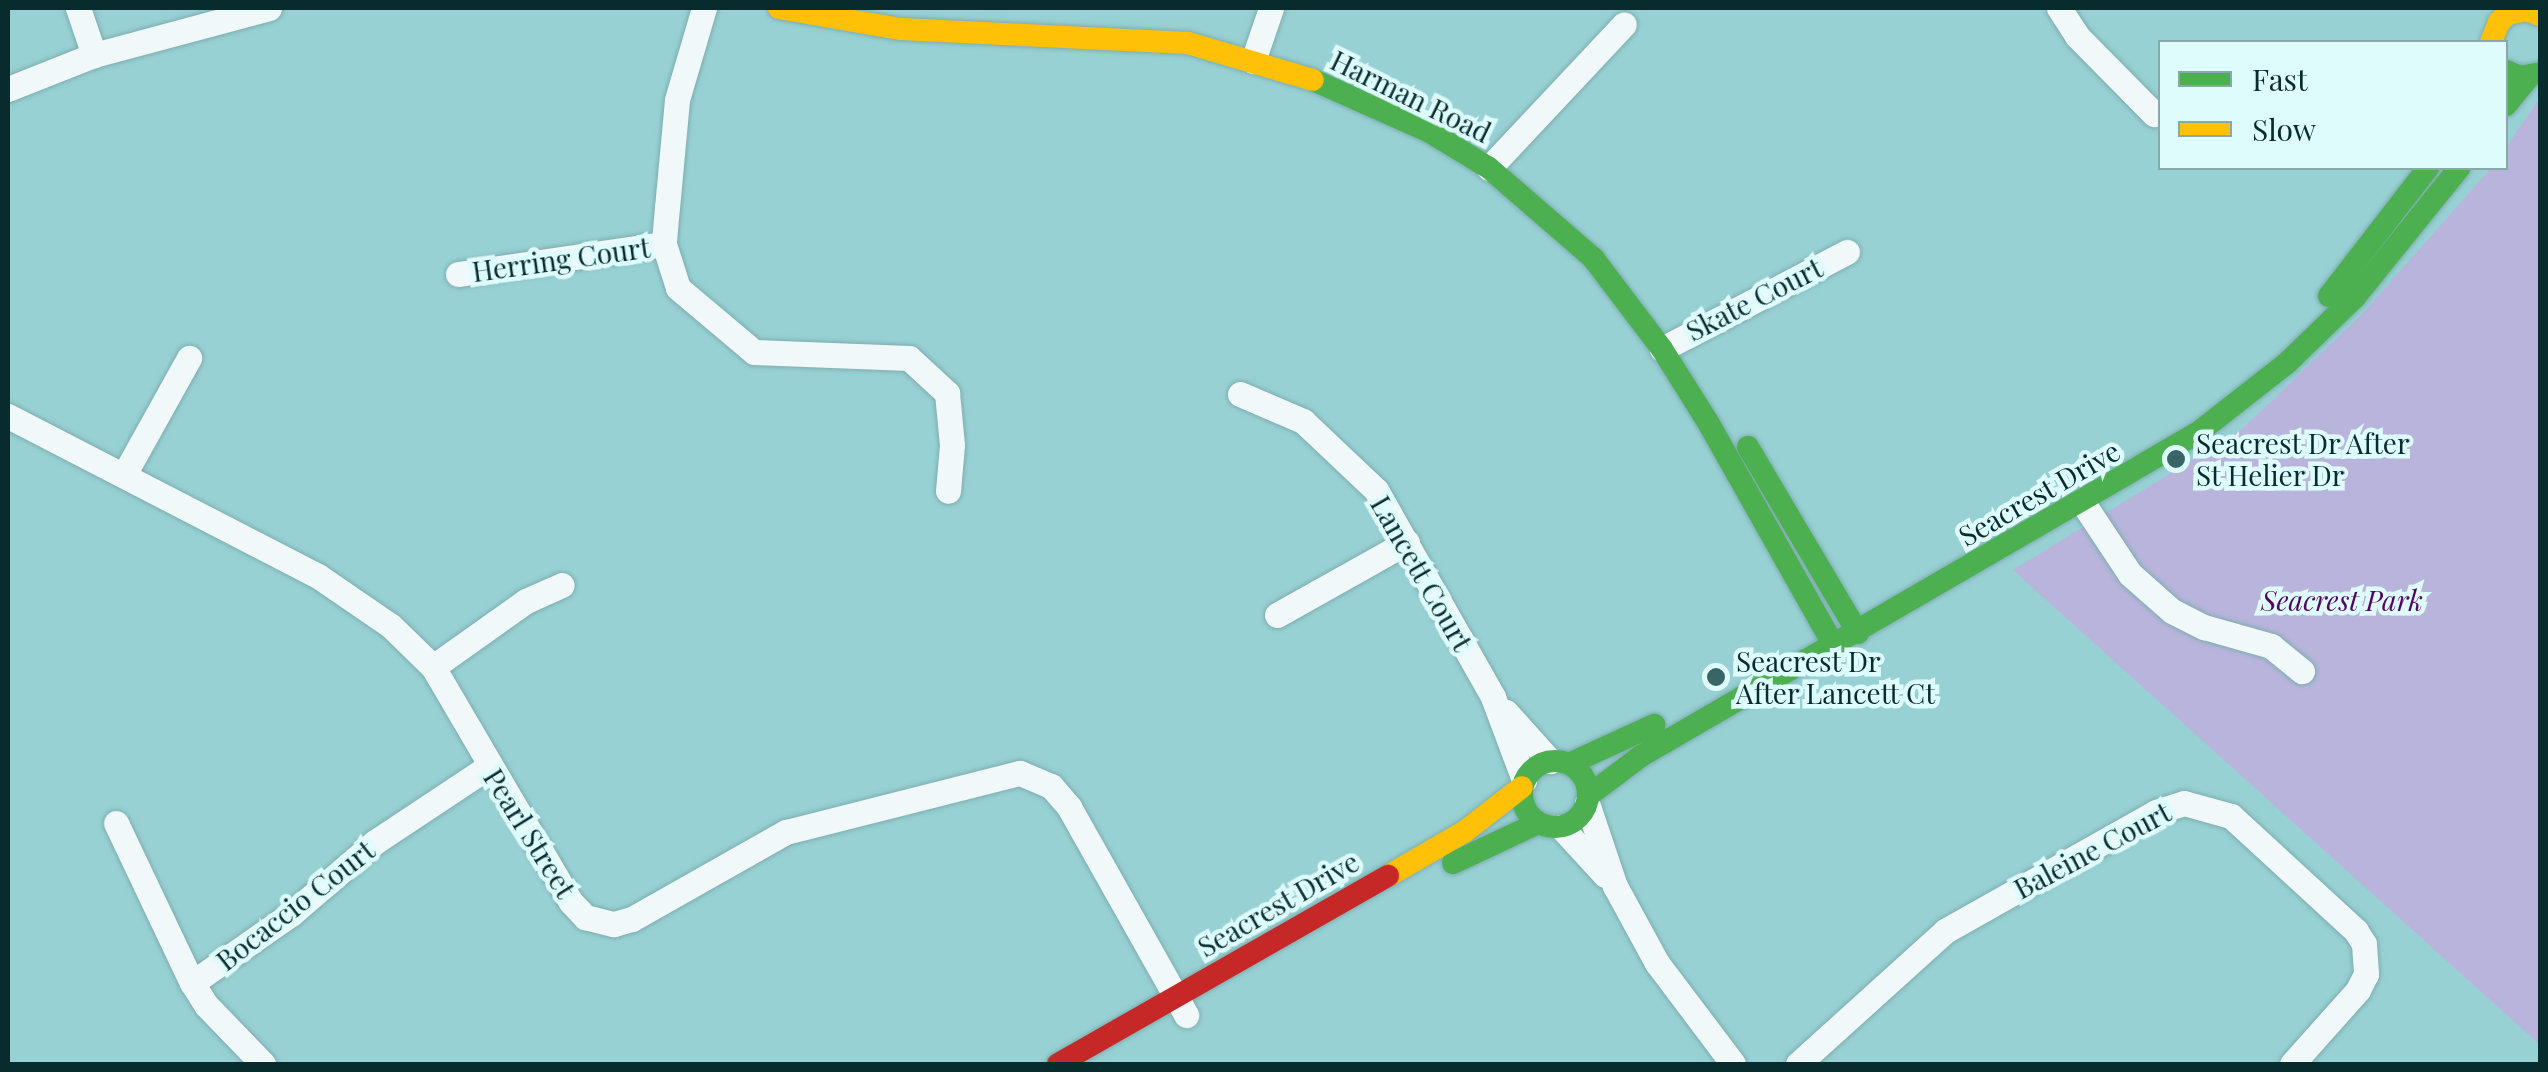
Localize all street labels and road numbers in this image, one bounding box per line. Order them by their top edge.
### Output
street label: Harman Road [1326,43,1496,149]
street label: Herring Court [470,230,652,288]
street label: Skate Court [1680,250,1828,348]
street label: Seacrest Drive [1952,433,2126,553]
street label: Lancett Court [1364,489,1480,657]
street label: Pearl Street [477,762,583,904]
street label: Baleine Court [2008,795,2176,905]
street label: Bocaccio Court [209,833,381,977]
street label: Seacrest Drive [1191,844,1365,964]

